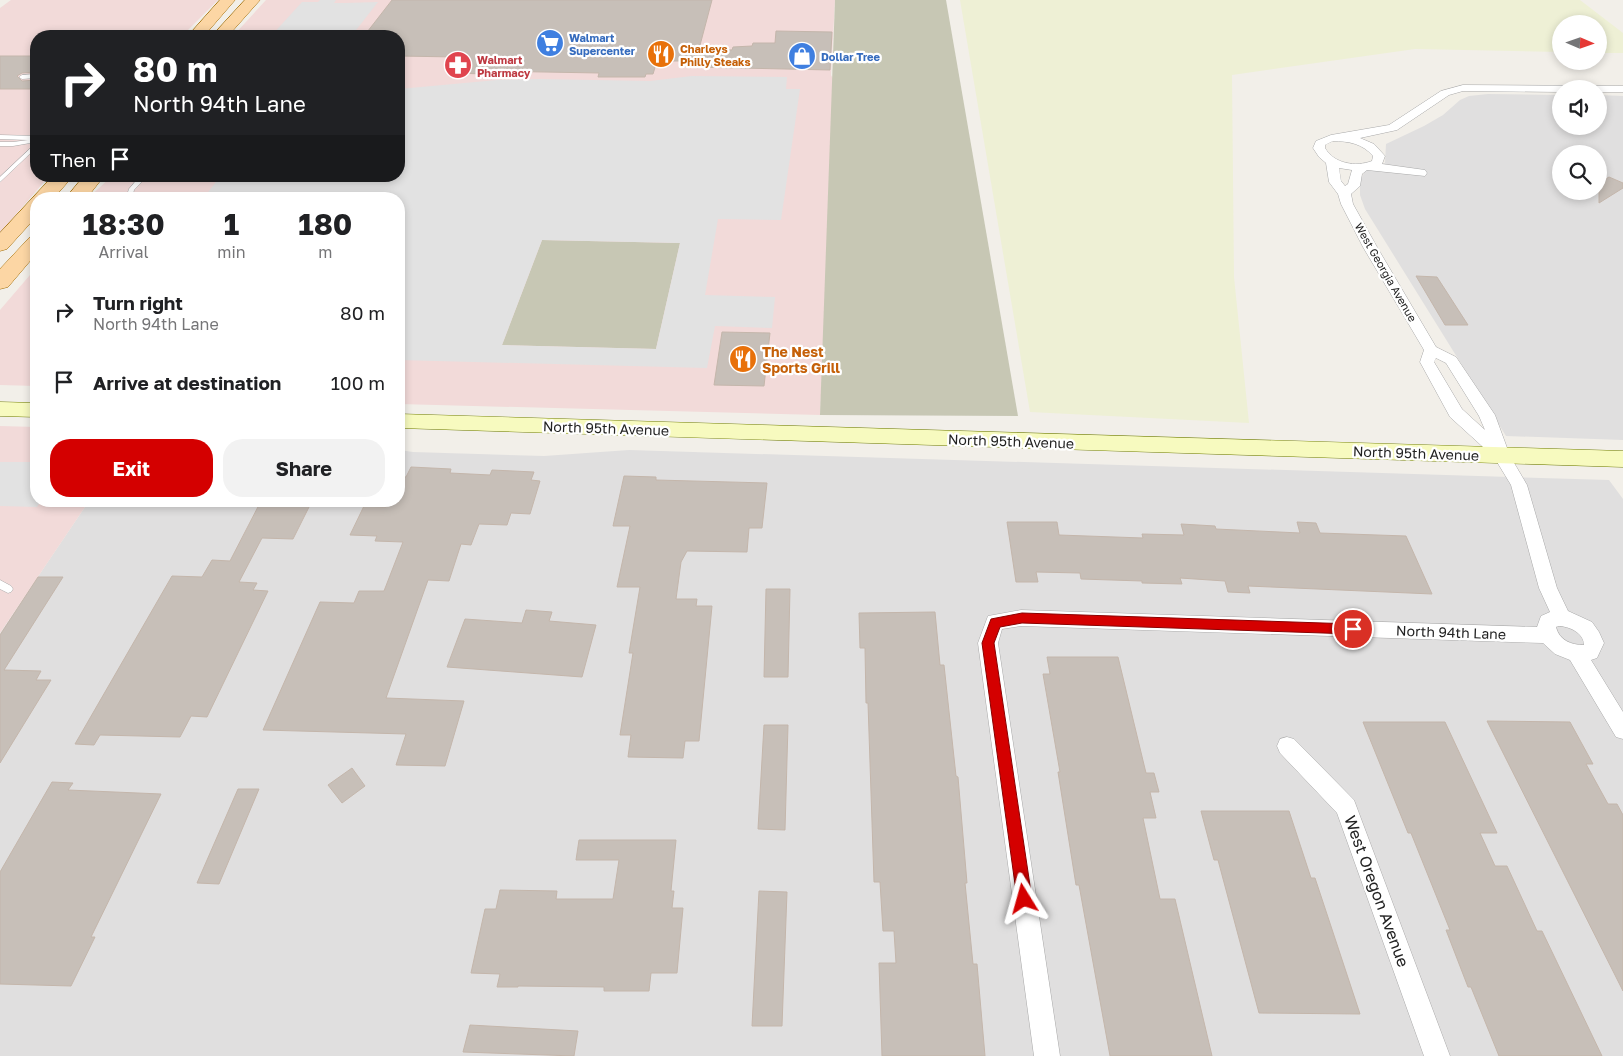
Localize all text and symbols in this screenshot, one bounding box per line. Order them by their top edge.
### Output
north arrow [1552,15,1608,70]
map controls [1552,15,1607,200]
supermarket icon: Walmart Supercenter [535,28,565,58]
place label: Walmart Supercenter [569,31,636,57]
restaurant icon: Charleys Philly Steaks [646,39,676,69]
shop icon: Dollar Tree [787,41,817,71]
place label: Charleys Philly Steaks [680,42,751,68]
text: 80 m [133,48,218,90]
icon: right [50,50,115,115]
pharmacy icon: Walmart Pharmacy [443,50,473,80]
place label: Dollar Tree [821,50,881,63]
place label: Walmart Pharmacy [477,53,531,79]
button: sound [1552,80,1607,135]
text: North 94th Lane [133,90,306,117]
icon: arrive [106,145,134,173]
button: search [1552,145,1607,200]
text: Then [50,148,96,171]
text: 18:30 [83,206,165,242]
text: 1 [224,206,239,242]
text: 180 [298,206,352,242]
street label: West Georgia Avenue [1352,220,1420,324]
text: Arrival [99,242,149,262]
text: min [217,242,246,262]
text: m [318,242,332,262]
text: Turn right [93,291,183,314]
icon: right [50,298,78,326]
text: 80 m [340,301,385,324]
text: North 94th Lane [93,314,219,334]
place label: The Nest Sports Grill [762,343,840,376]
restaurant icon: The Nest Sports Grill [728,344,758,374]
icon: arrive [50,368,78,396]
text: Arrive at destination [93,371,281,394]
text: 100 m [331,371,385,394]
street label: North 95th Avenue [543,417,669,439]
street label: North 95th Avenue [948,430,1074,452]
button: Exit [50,439,213,497]
button: Share [223,439,385,497]
street label: North 95th Avenue [1353,442,1479,464]
pin [1332,608,1374,650]
icon: arrive [1339,615,1367,643]
street label: North 94th Lane [1396,622,1506,642]
street label: West Oregon Avenue [1340,812,1414,970]
position arrow [997,872,1049,924]

